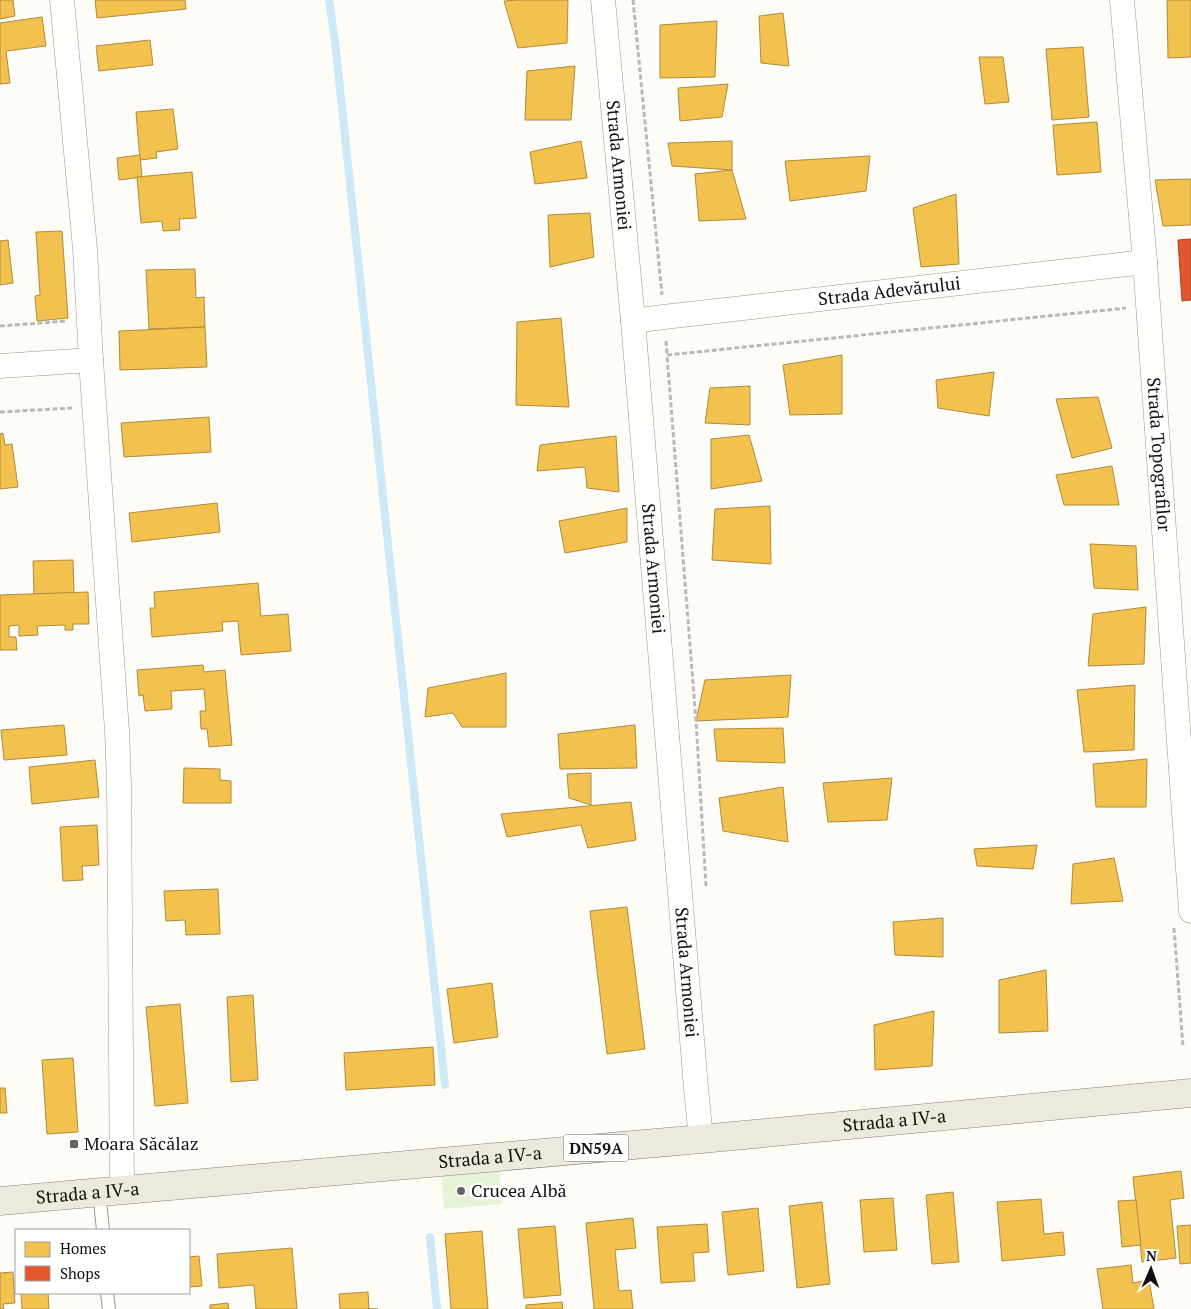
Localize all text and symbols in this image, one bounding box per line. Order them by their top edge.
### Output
street label: Strada Armoniei [601,99,637,231]
street label: Strada Adevărului [817,270,962,310]
street label: Strada Topografilor [1142,376,1177,532]
street label: Strada Armoniei [637,503,672,635]
street label: Strada Armoniei [670,906,705,1039]
street label: Strada a IV-a [842,1103,947,1137]
place label: Moara Săcălaz [84,1131,199,1155]
road number: DN59A [564,1134,628,1162]
marker: Moara Săcălaz [68,1138,80,1150]
street label: Strada a IV-a [437,1140,543,1173]
street label: Strada a IV-a [35,1176,140,1209]
place label: Crucea Albă [471,1178,567,1202]
marker: Crucea Albă [455,1185,467,1197]
legend [15,1229,190,1294]
text: Homes [60,1238,106,1258]
north arrow [1126,1244,1176,1294]
text: N [1146,1246,1157,1265]
text: Shops [60,1263,100,1283]

